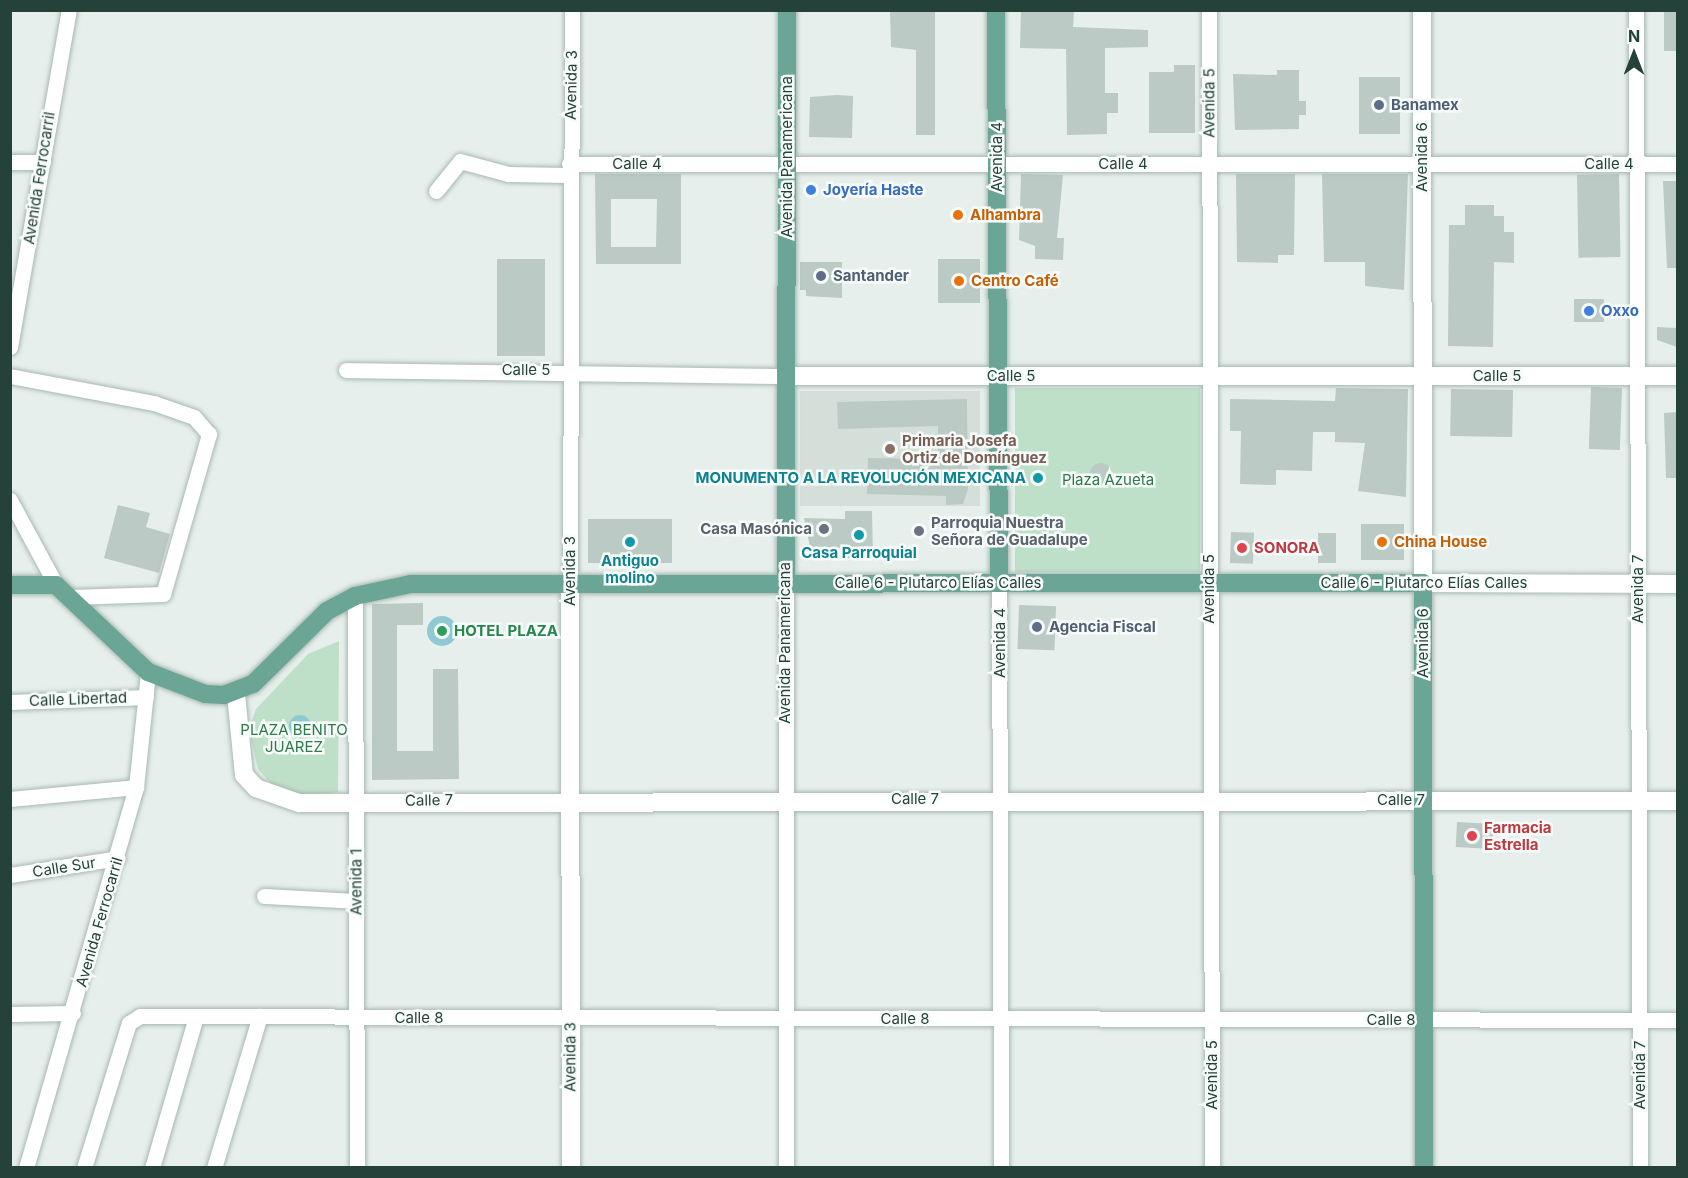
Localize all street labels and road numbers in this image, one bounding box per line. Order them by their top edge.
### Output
street label: Avenida 3 [561,50,581,120]
street label: Avenida 5 [1200,68,1218,138]
street label: Avenida Panamericana [778,76,796,238]
street label: Avenida Ferrocarril [20,110,58,246]
street label: Avenida 4 [988,122,1006,192]
street label: Avenida 6 [1413,122,1431,192]
street label: Calle 4 [612,155,662,173]
street label: Calle 4 [1098,155,1148,173]
street label: Calle 4 [1584,155,1634,173]
street label: Calle 5 [502,361,550,379]
street label: Calle 5 [987,367,1035,385]
street label: Calle 5 [1473,367,1521,385]
street label: Avenida 3 [561,536,579,606]
street label: Avenida 5 [1200,554,1218,624]
street label: Avenida 7 [1629,554,1647,624]
street label: Avenida Panamericana [776,562,794,724]
street label: Calle 6 - Plutarco Elías Calles [834,574,1042,592]
street label: Calle 6 - Plutarco Elías Calles [1320,574,1528,592]
street label: Avenida 4 [991,608,1009,678]
street label: Avenida 6 [1414,608,1432,678]
street label: Calle Libertad [29,688,127,710]
street label: Calle 7 [891,790,939,808]
street label: Calle 7 [405,791,453,809]
street label: Calle 7 [1377,791,1425,809]
street label: Avenida 1 [347,849,365,915]
street label: Calle Sur [31,853,97,881]
street label: Avenida Ferrocarril [72,855,126,989]
street label: Calle 8 [395,1009,443,1027]
street label: Calle 8 [881,1010,929,1028]
street label: Calle 8 [1367,1011,1415,1029]
street label: Avenida 3 [561,1022,579,1092]
street label: Avenida 5 [1203,1040,1221,1110]
street label: Avenida 7 [1631,1040,1649,1110]

